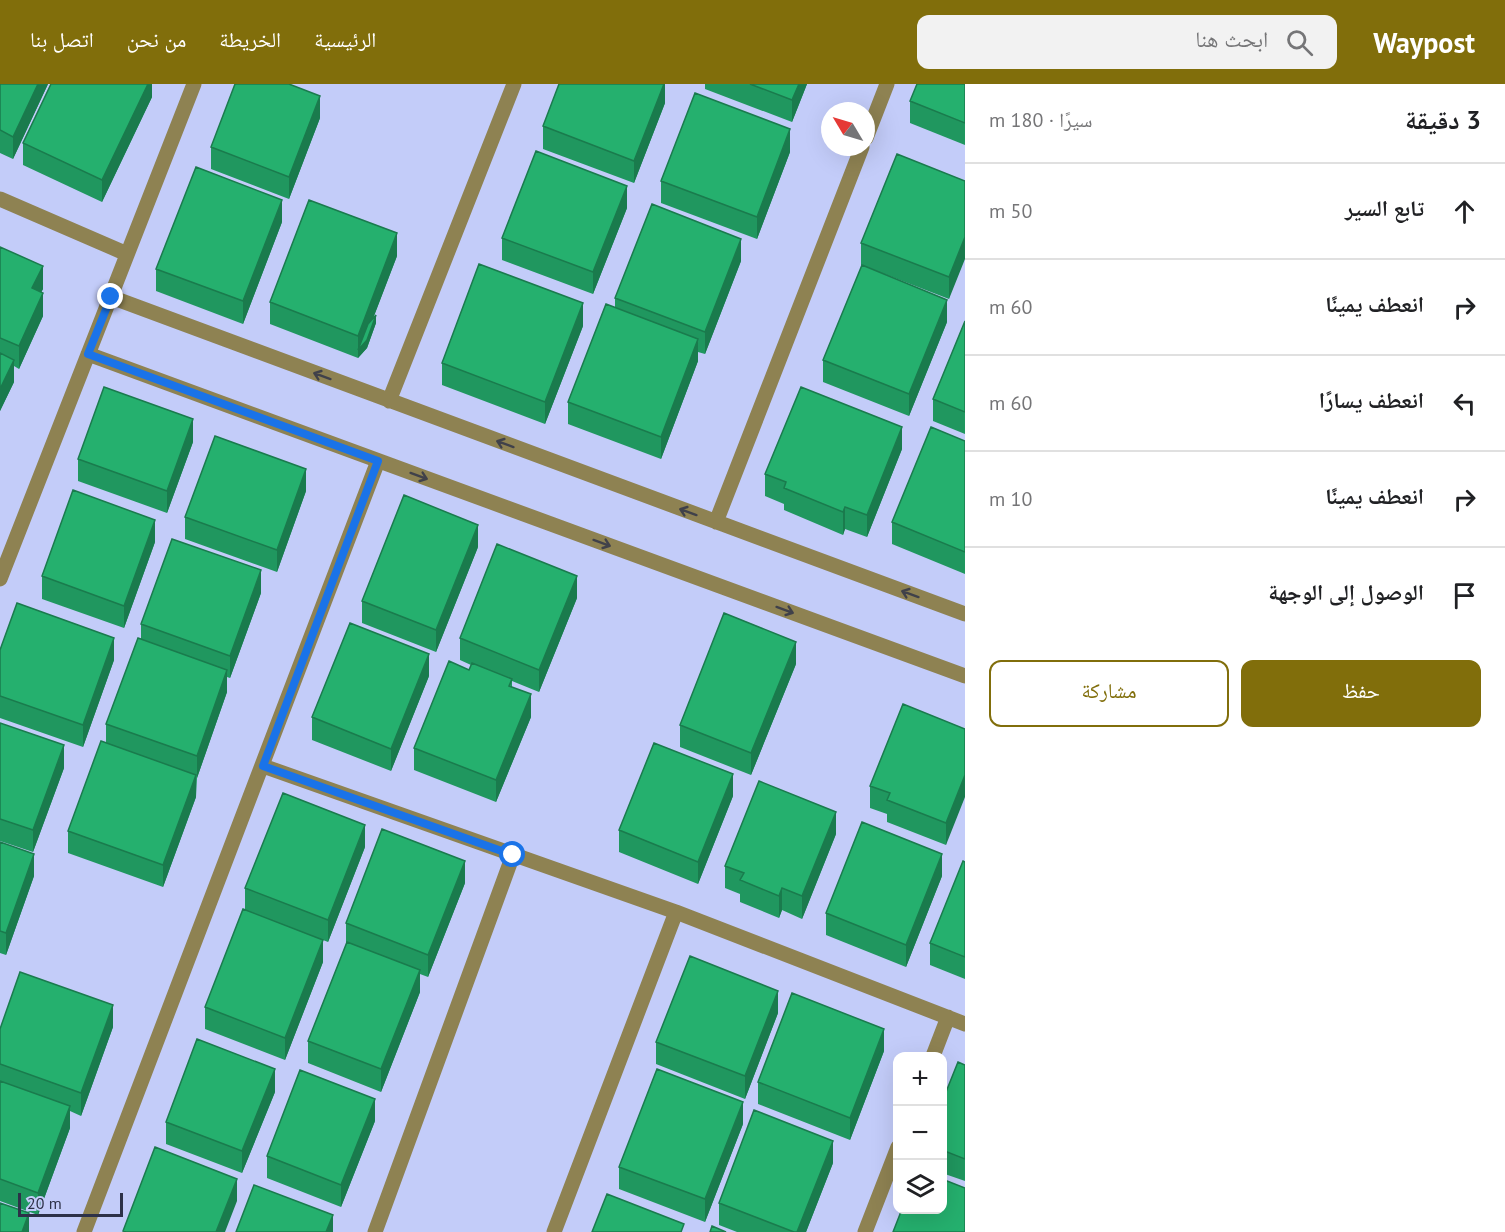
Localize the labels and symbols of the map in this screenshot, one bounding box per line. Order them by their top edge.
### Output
north arrow [821,102,875,156]
route end [97,283,123,309]
one-way arrow [314,369,332,380]
one-way arrow [496,437,515,448]
one-way arrow [409,471,428,482]
one-way arrow [679,505,698,516]
one-way arrow [592,538,611,549]
one-way arrow [901,588,920,599]
one-way arrow [775,605,794,616]
route start [499,841,525,867]
scale bar [18,1190,123,1218]

